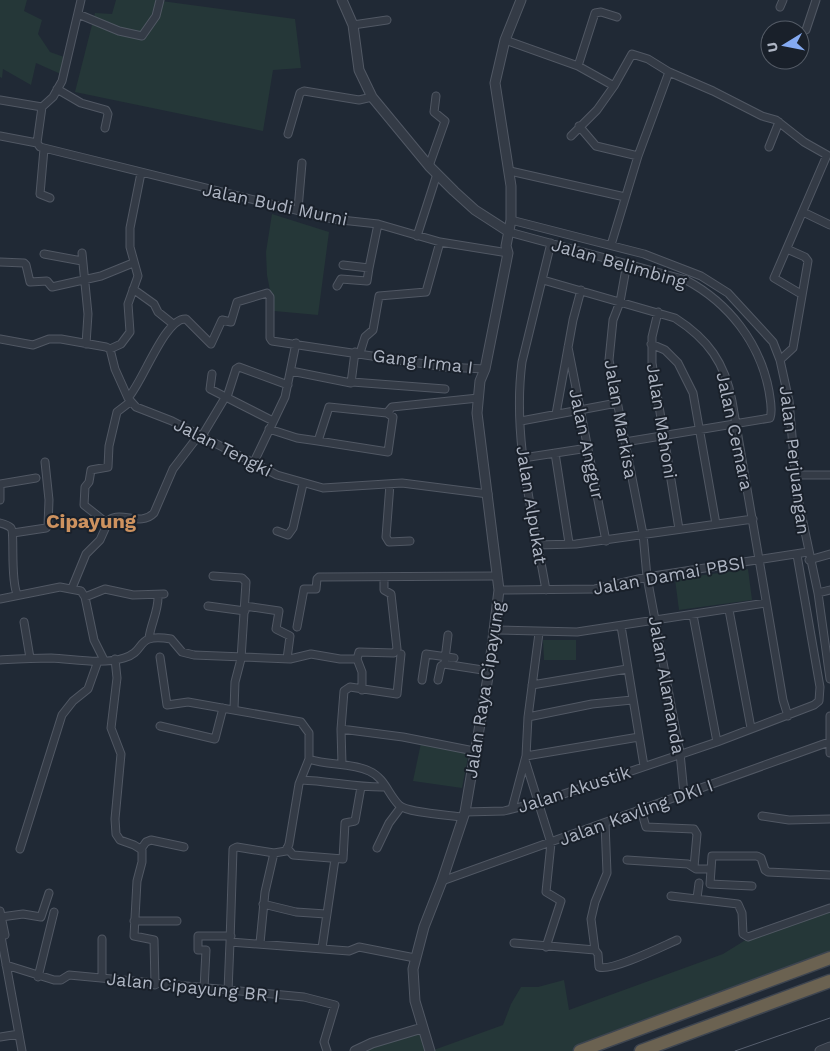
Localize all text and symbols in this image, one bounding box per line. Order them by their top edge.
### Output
north arrow [760,20,810,70]
text: U [763,41,781,54]
street label: Jalan Budi Murni [201,178,349,230]
street label: Jalan Belimbing [549,234,689,292]
street label: Gang Irma I [372,344,474,378]
street label: Jalan Markisa [600,358,642,480]
street label: Jalan Mahoni [643,362,681,480]
street label: Jalan Cemara [712,370,758,492]
street label: Jalan Perjuangan [775,384,815,536]
street label: Jalan Anggur [565,387,609,501]
street label: Jalan Tengki [170,413,276,481]
street label: Jalan Alpukat [512,444,552,566]
district label: Cipayung [46,509,137,533]
street label: Jalan Damai PBSI [591,551,747,599]
street label: Jalan Raya Cipayung [460,600,508,780]
street label: Jalan Alamanda [645,614,689,756]
street label: Jalan Akustik [515,761,633,817]
street label: Jalan Kavling DKI I [556,774,716,850]
street label: Jalan Cipayung BR I [106,967,280,1007]

